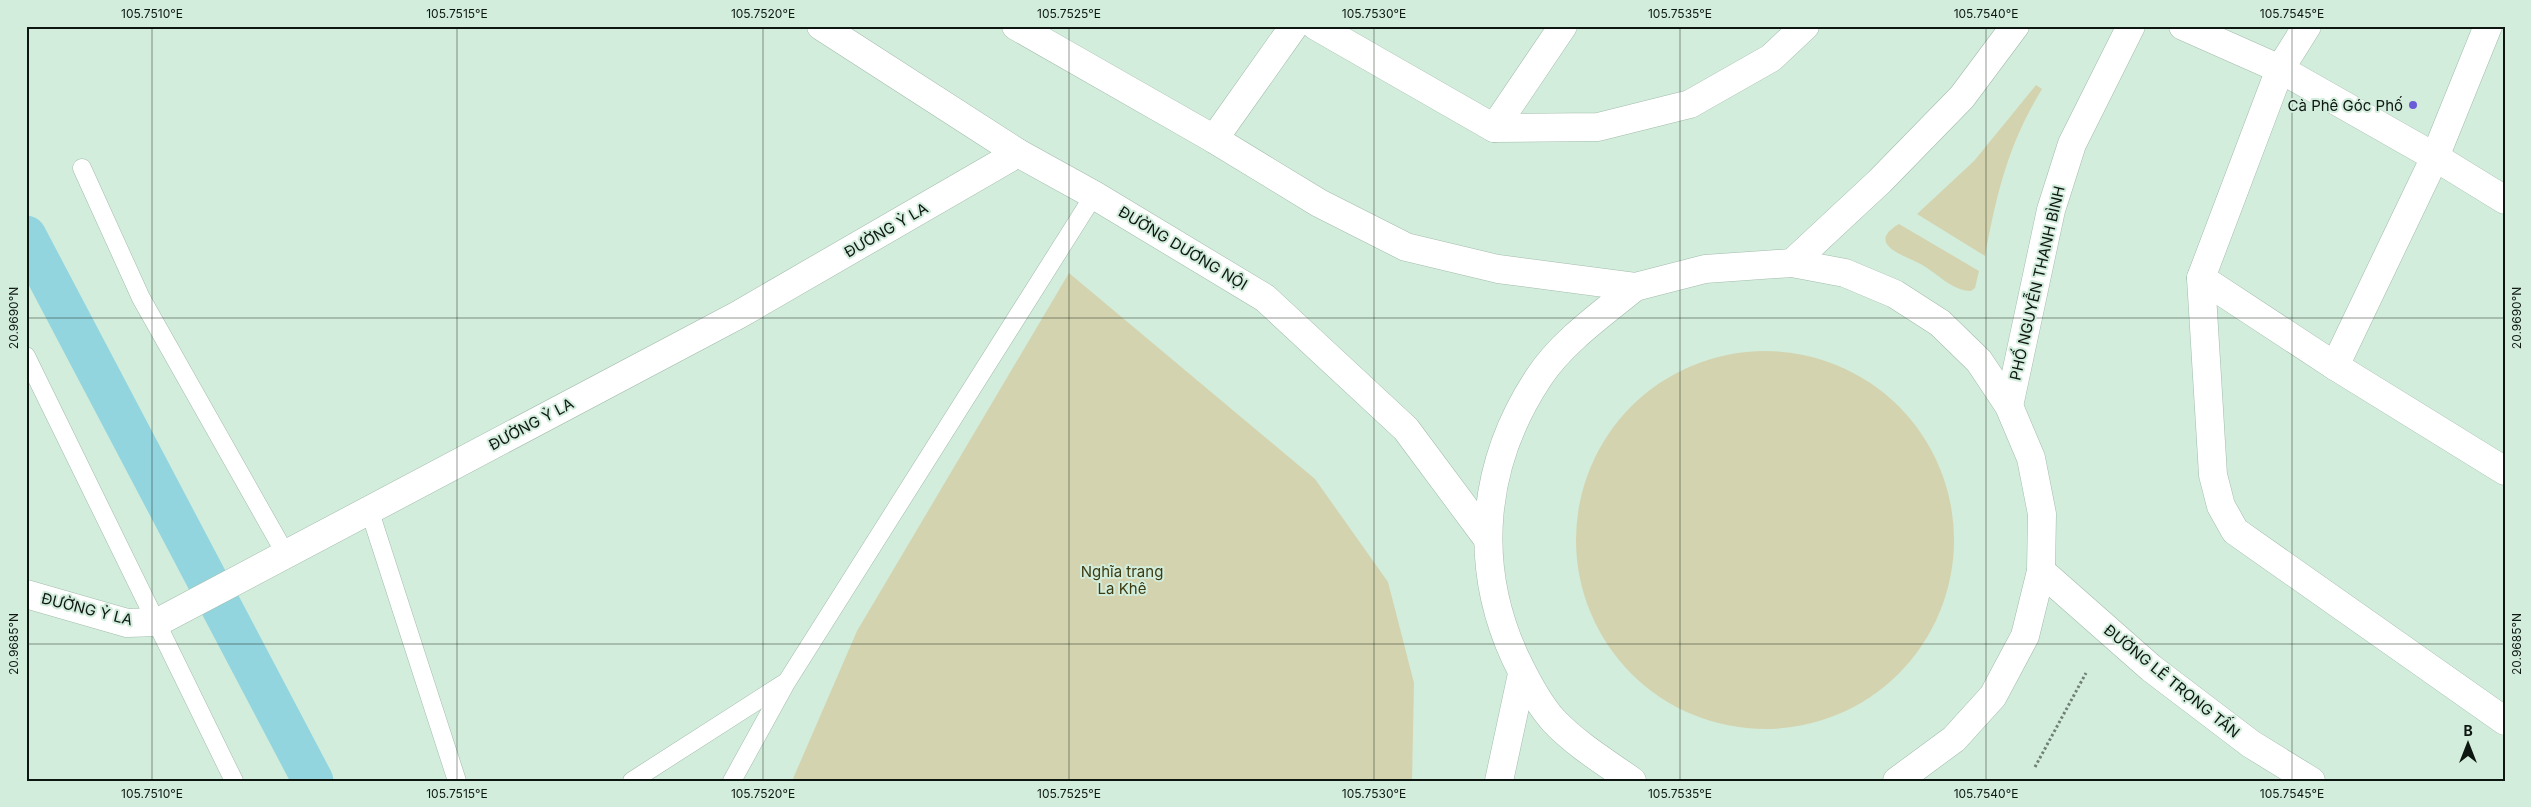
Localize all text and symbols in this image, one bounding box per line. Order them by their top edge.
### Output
text: 105.7510°E [121,6,183,21]
text: 105.7515°E [426,6,488,21]
text: 105.7520°E [731,6,795,21]
text: 105.7525°E [1037,6,1101,21]
text: 105.7530°E [1342,6,1406,21]
text: 105.7535°E [1648,6,1712,21]
text: 105.7540°E [1954,6,2018,21]
text: 105.7545°E [2260,6,2324,21]
place label: Cà Phê Góc Phố [2288,96,2403,115]
marker: Cà Phê Góc Phố [2407,99,2419,111]
street label: PHỐ NGUYỄN THANH BÌNH [2003,183,2069,382]
street label: ĐƯỜNG Ỷ LA [841,198,931,262]
street label: ĐƯỜNG DƯƠNG NỘI [1115,202,1251,294]
text: 20.9690°N [6,287,21,349]
text: 20.9690°N [2509,287,2524,349]
street label: ĐƯỜNG Ỷ LA [485,394,577,454]
park label: Nghĩa trang La Khê [1081,562,1163,598]
street label: ĐƯỜNG Ỷ LA [39,588,135,630]
text: 20.9685°N [6,613,21,675]
text: 20.9685°N [2509,613,2524,675]
street label: ĐƯỜNG LÊ TRỌNG TẤN [2100,619,2245,742]
north arrow [2444,720,2494,770]
text: B [2463,722,2473,739]
text: 105.7510°E [121,786,183,801]
text: 105.7515°E [426,786,488,801]
text: 105.7520°E [731,786,795,801]
text: 105.7525°E [1037,786,1101,801]
text: 105.7530°E [1342,786,1406,801]
text: 105.7535°E [1648,786,1712,801]
text: 105.7540°E [1954,786,2018,801]
text: 105.7545°E [2260,786,2324,801]

